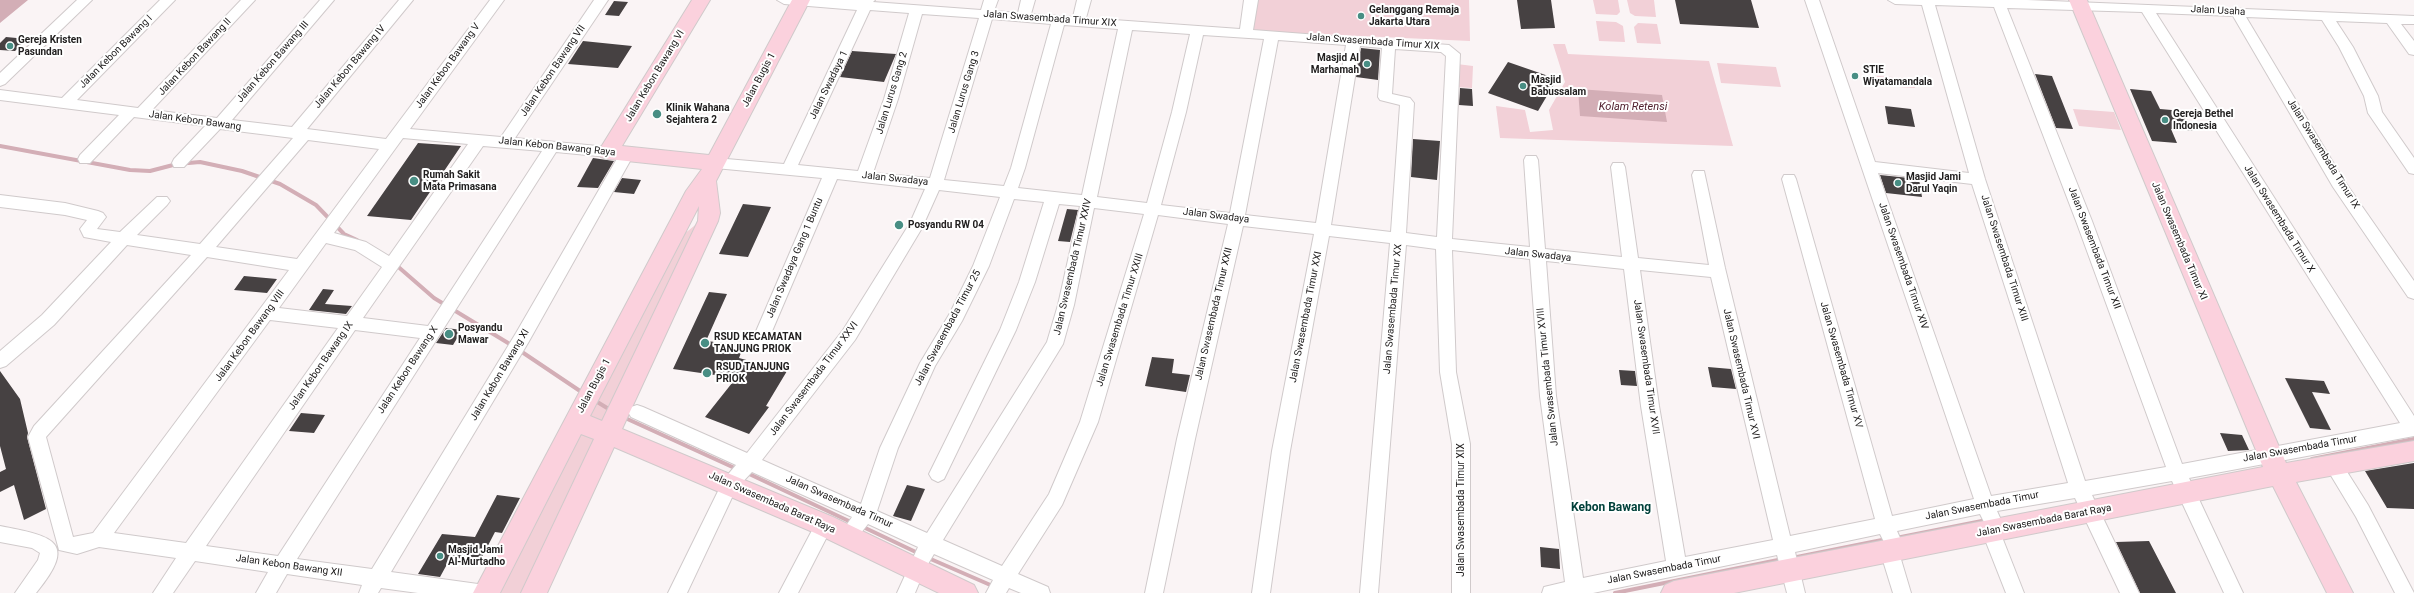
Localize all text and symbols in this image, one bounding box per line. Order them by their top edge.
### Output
place label: Gelanggang Remaja Jakarta Utara [1369,4,1459,28]
street label: Jalan Usaha [2190,4,2246,18]
street label: Jalan Swasembada Timur XIX [983,8,1117,30]
marker: Gelanggang Remaja Jakarta Utara [1356,11,1366,21]
street label: Jalan Kebon Bawang I [77,13,155,91]
street label: Jalan Kebon Bawang II [156,16,234,98]
street label: Jalan Kebon Bawang III [234,19,312,105]
street label: Jalan Kebon Bawang V [413,21,483,111]
street label: Jalan Kebon Bawang IV [312,23,388,111]
street label: Jalan Kebon Bawang VII [518,23,588,119]
street label: Jalan Kebon Bawang VI [623,28,687,124]
street label: Jalan Swasembada Timur XIX [1306,31,1440,53]
place label: Gereja Kristen Pasundan [18,34,82,58]
marker: Gereja Kristen Pasundan [5,41,15,51]
street label: Jalan Swadaya 1 [807,49,851,121]
street label: Jalan Lurus Gang 3 [946,49,982,135]
street label: Jalan Lurus Gang 2 [874,50,910,136]
street label: Jalan Bugis 1 [740,51,778,109]
place label: Masjid Al Marhamah [1311,52,1359,76]
marker: Masjid Al Marhamah [1362,59,1372,69]
place label: STIE Wiyatamandala [1863,64,1932,88]
marker: STIE Wiyatamandala [1850,71,1860,81]
place label: Masjid Babussalam [1531,74,1586,98]
marker: Masjid Babussalam [1518,81,1528,91]
street label: Jalan Swasembada Timur IX [2284,97,2362,211]
water label: Kolam Retensi [1599,100,1667,114]
place label: Klinik Wahana Sejahtera 2 [666,102,730,126]
marker: Klinik Wahana Sejahtera 2 [651,108,663,120]
place label: Gereja Bethel Indonesia [2173,108,2233,132]
street label: Jalan Kebon Bawang [148,109,242,133]
marker: Gereja Bethel Indonesia [2160,115,2170,125]
street label: Jalan Kebon Bawang Raya [498,135,616,159]
street label: Jalan Swasembada Timur X [2241,163,2317,275]
place label: Rumah Sakit Mata Primasana [423,169,497,192]
street label: Jalan Swadaya [861,170,929,188]
place label: Masjid Jami Darul Yaqin [1906,171,1961,194]
marker: Rumah Sakit Mata Primasana [408,175,420,187]
marker: Masjid Jami Darul Yaqin [1893,178,1903,188]
street label: Jalan Swasembada Timur XI [2149,180,2209,302]
street label: Jalan Swasembada Timur XII [2065,185,2123,311]
street label: Jalan Swasembada Timur XIII [1978,193,2030,323]
street label: Jalan Swadaya Gang 1 Buntu [764,196,826,320]
street label: Jalan Swasembada Timur XXIV [1051,198,1095,336]
street label: Jalan Swasembada Timur XIV [1876,201,1930,331]
street label: Jalan Swadaya [1182,206,1250,226]
marker: Posyandu RW 04 [893,219,905,231]
place label: Posyandu RW 04 [908,219,984,231]
street label: Jalan Swasembada Timur XX [1381,243,1405,375]
street label: Jalan Swasembada Timur XXII [1193,246,1235,382]
street label: Jalan Swadaya [1504,246,1572,264]
street label: Jalan Swasembada Timur XXI [1287,250,1325,384]
street label: Jalan Swasembada Timur XXIII [1094,252,1146,388]
street label: Jalan Swasembada Timur 25 [912,268,984,388]
street label: Jalan Kebon Bawang VIII [213,288,287,384]
street label: Jalan Swasembada Timur XVII [1631,299,1661,435]
street label: Jalan Swasembada Timur XV [1817,300,1865,430]
street label: Jalan Swasembada Timur XVIII [1535,307,1561,447]
street label: Jalan Swasembada Timur XVI [1720,308,1762,440]
street label: Jalan Kebon Bawang IX [286,320,356,412]
street label: Jalan Swasembada Timur XXVI [767,320,861,438]
place label: Posyandu Mawar [458,322,502,346]
street label: Jalan Kebon Bawang X [375,324,441,416]
street label: Jalan Kebon Bawang XI [468,327,532,423]
marker: Posyandu Mawar [443,328,455,340]
place label: RSUD KECAMATAN TANJUNG PRIOK [714,331,802,354]
marker: RSUD KECAMATAN TANJUNG PRIOK [699,337,711,349]
street label: Jalan Bugis 1 [575,357,613,415]
place label: RSUD TANJUNG PRIOK [716,361,790,384]
marker: RSUD TANJUNG PRIOK [701,367,713,379]
street label: Jalan Swasembada Timur [2242,433,2358,465]
street label: Jalan Swasembada Timur XIX [1455,443,1467,577]
street label: Jalan Swasembada Barat Raya [707,470,837,536]
street label: Jalan Swasembada Timur [784,473,894,531]
street label: Jalan Swasembada Timur [1924,489,2040,523]
district label: Kebon Bawang [1571,501,1651,515]
street label: Jalan Swasembada Barat Raya [1975,502,2113,540]
place label: Masjid Jami Al-Murtadho [448,544,505,568]
marker: Masjid Jami Al-Murtadho [435,551,445,561]
street label: Jalan Kebon Bawang XII [235,553,343,579]
street label: Jalan Swasembada Timur [1606,553,1722,587]

